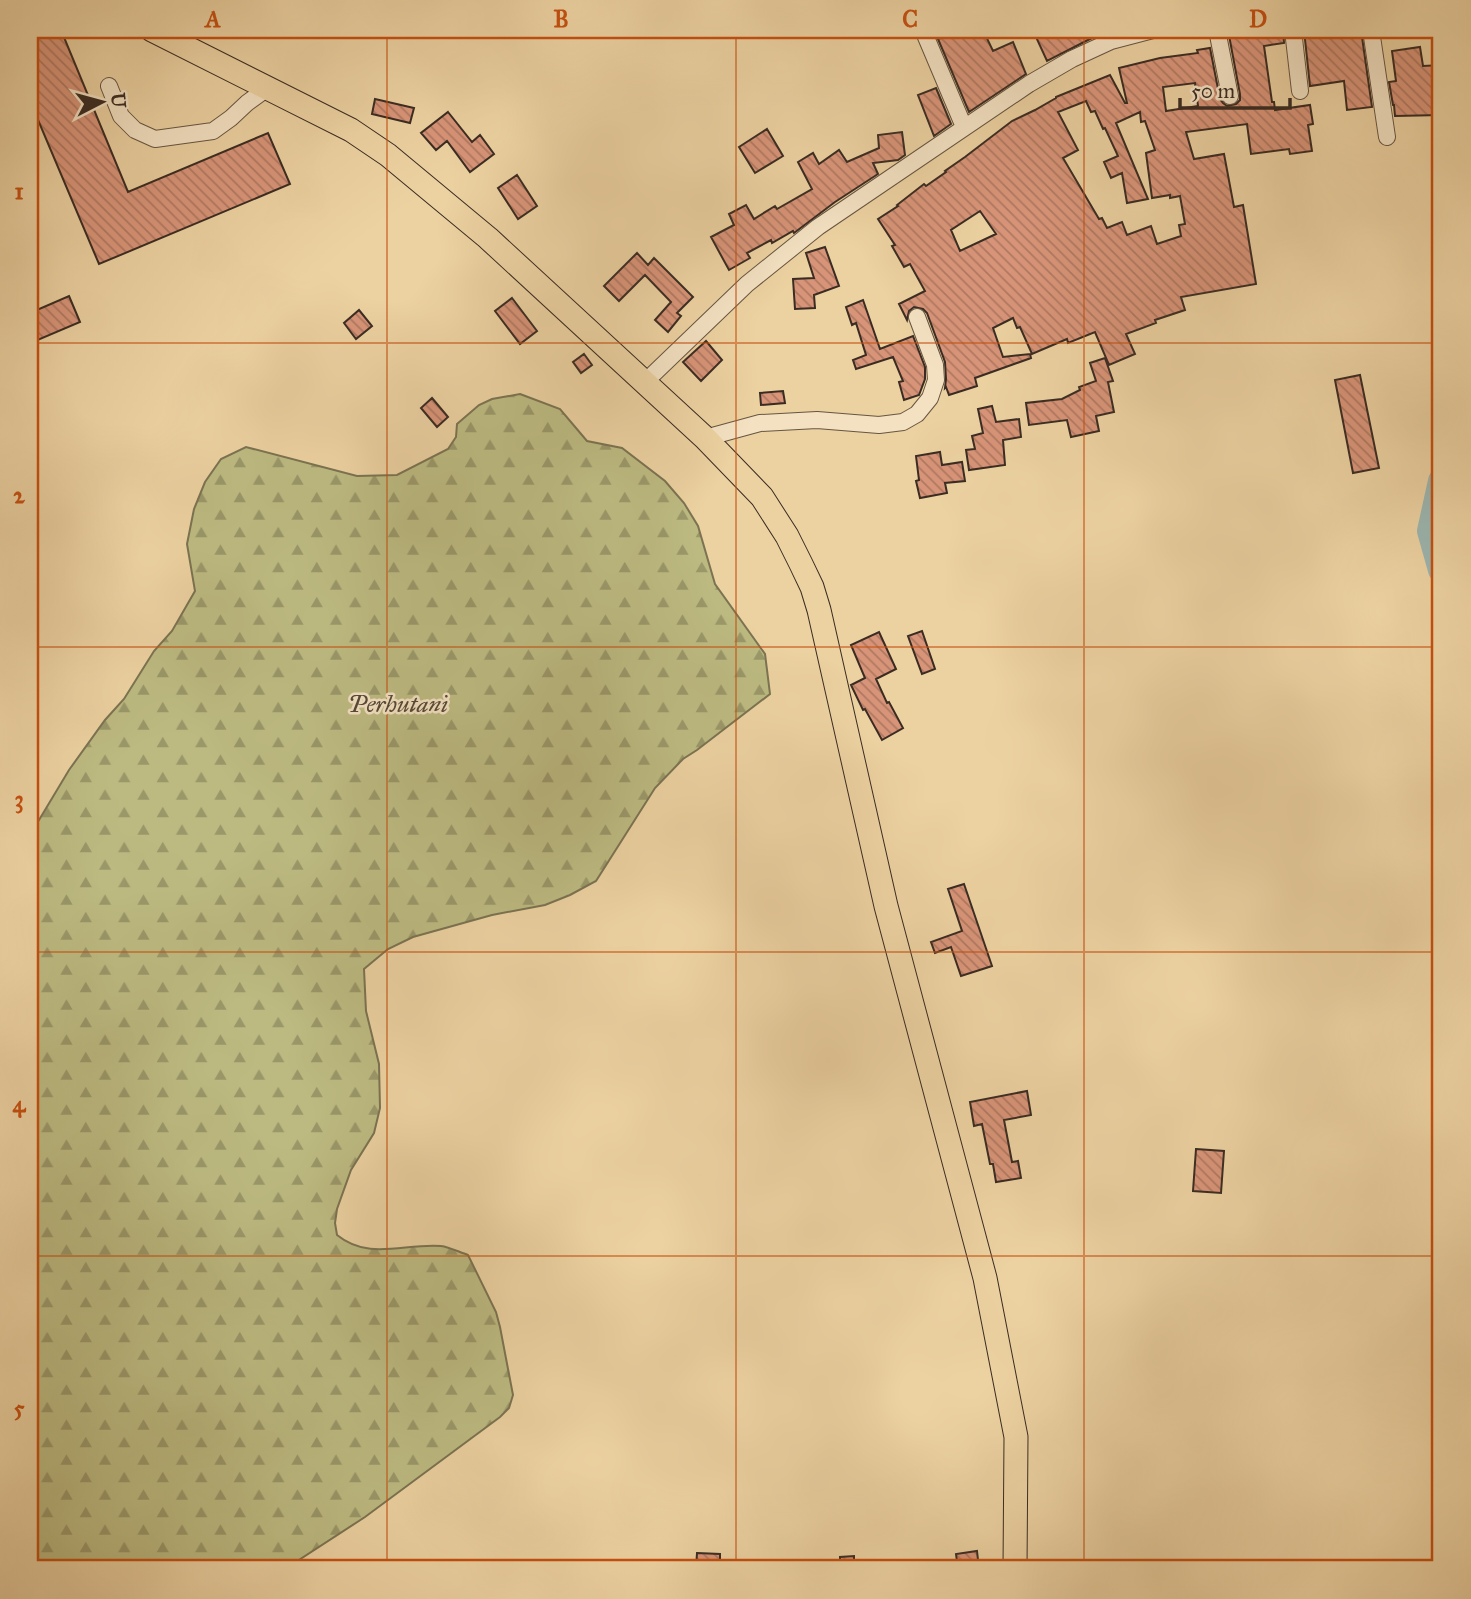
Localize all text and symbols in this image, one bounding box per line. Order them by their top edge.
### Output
text: A [203,5,221,33]
text: B [553,5,569,33]
text: C [902,5,918,33]
text: D [1249,5,1267,33]
north arrow [66,66,136,136]
scale bar [1180,66,1291,110]
text: 50 m [1191,78,1236,104]
text: U [106,92,131,110]
text: 1 [14,177,24,205]
text: 2 [13,481,25,509]
park label: Perhutani [348,689,448,719]
text: 3 [14,785,24,814]
text: 4 [13,1090,27,1118]
text: 5 [14,1394,25,1422]

